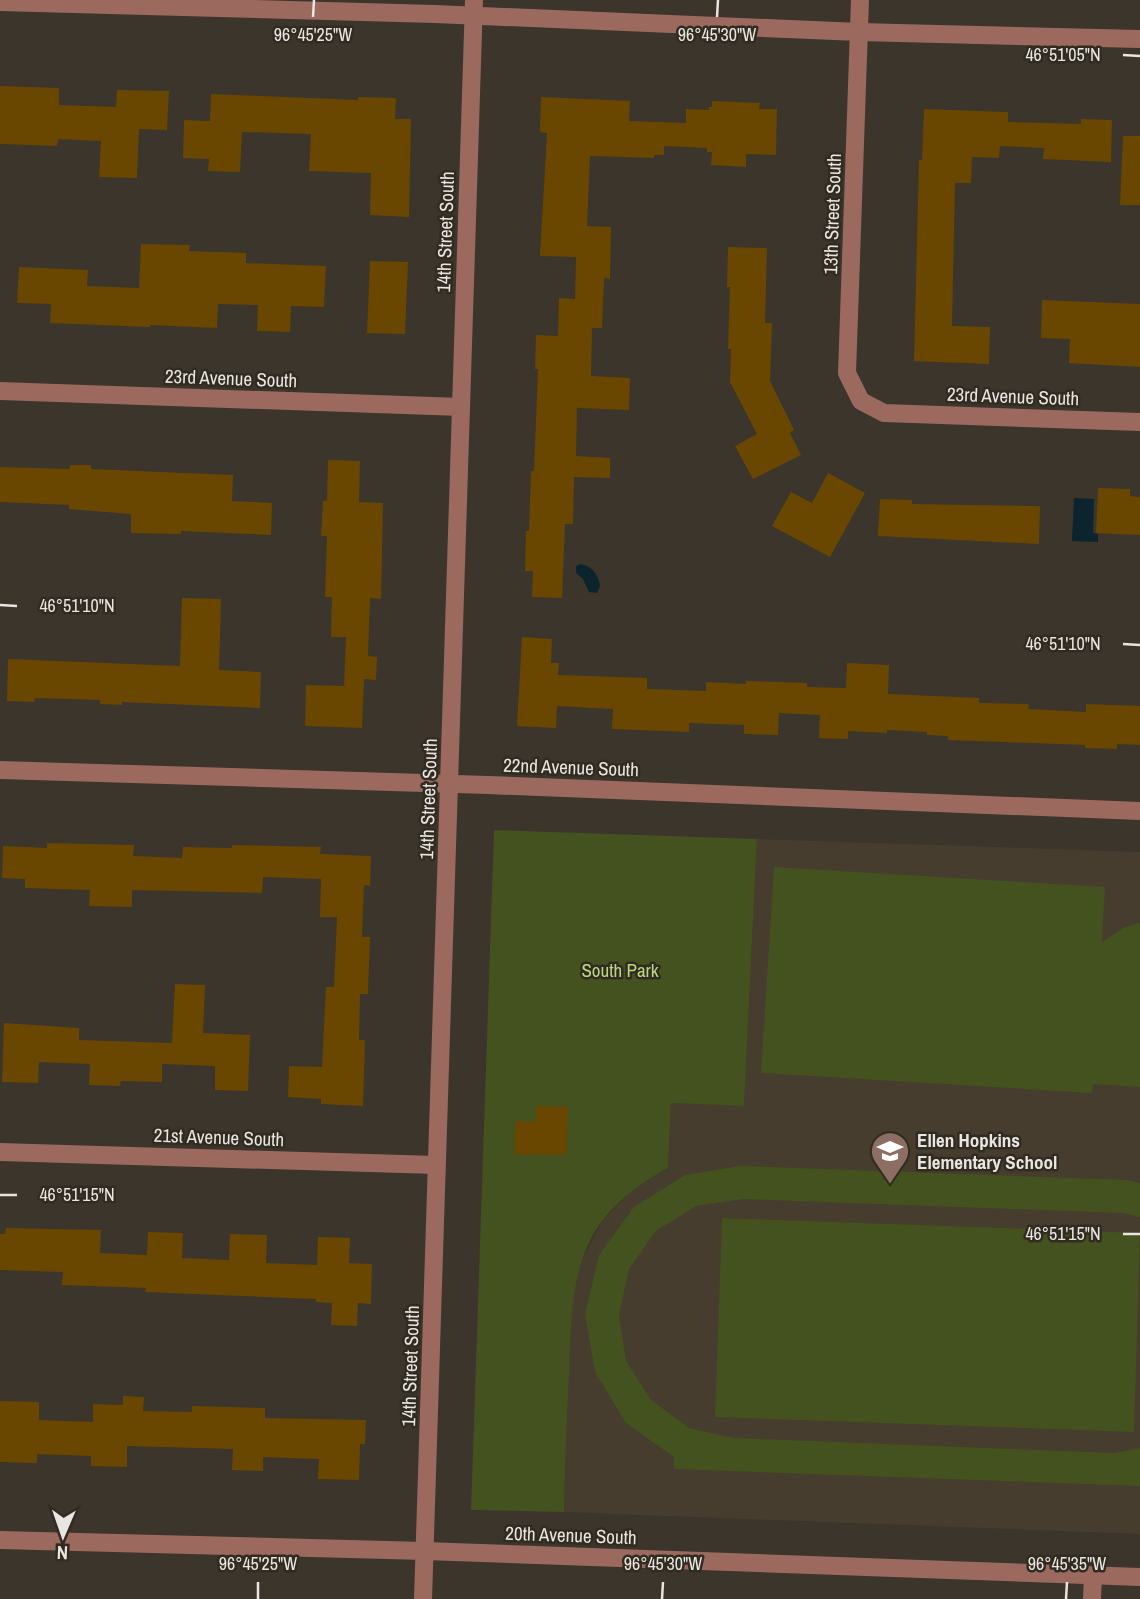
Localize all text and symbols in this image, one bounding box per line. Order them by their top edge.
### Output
text: 96°45'25"W [274,22,352,47]
text: 96°45'30"W [678,22,756,47]
text: 46°51'05"N [1025,42,1101,67]
street label: 13th Street South [817,153,847,275]
street label: 14th Street South [430,171,460,293]
street label: 23rd Avenue South [164,363,298,393]
street label: 23rd Avenue South [946,381,1080,411]
text: 46°51'10"N [39,593,115,618]
text: 46°51'10"N [1025,631,1101,656]
street label: 14th Street South [413,738,443,860]
street label: 22nd Avenue South [503,752,639,782]
park label: South Park [581,957,659,983]
street label: 21st Avenue South [153,1122,285,1152]
place label: Ellen Hopkins Elementary School [917,1127,1057,1175]
school or university icon: Ellen Hopkins Elementary School [869,1130,911,1185]
text: 46°51'15"N [39,1182,115,1207]
text: 46°51'15"N [1025,1221,1101,1246]
street label: 14th Street South [395,1305,425,1427]
north arrow [28,1501,98,1571]
street label: 20th Avenue South [505,1520,637,1550]
text: N [56,1540,68,1566]
text: 96°45'25"W [219,1551,297,1576]
text: 96°45'30"W [624,1551,702,1576]
text: 96°45'35"W [1028,1551,1106,1576]

